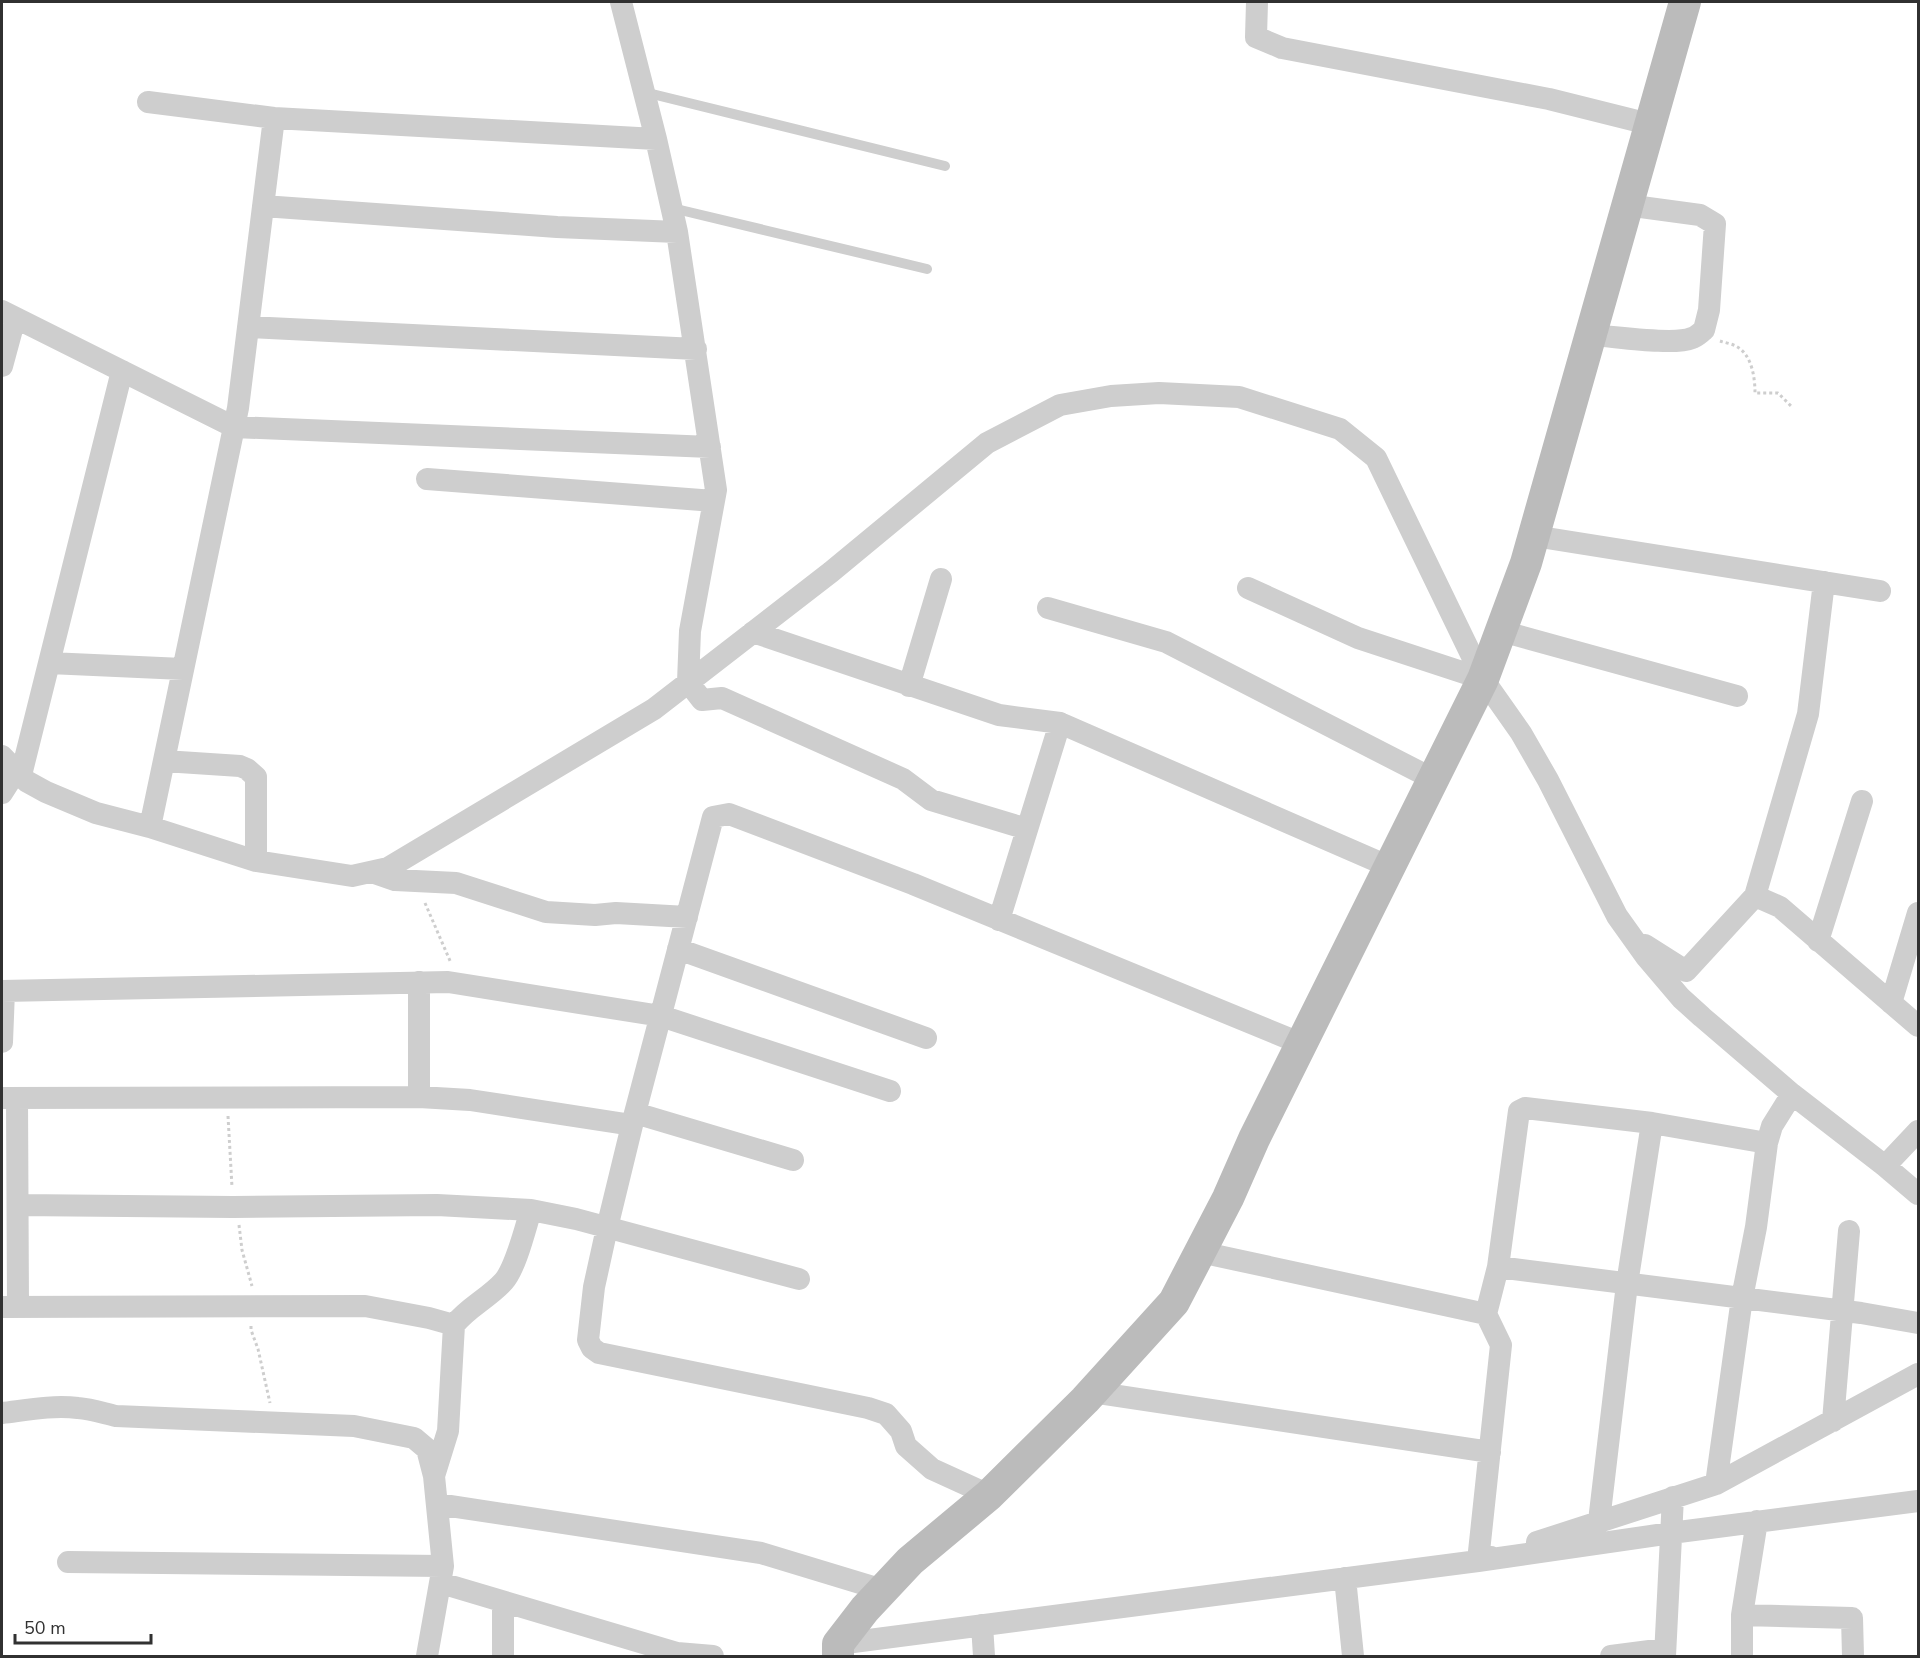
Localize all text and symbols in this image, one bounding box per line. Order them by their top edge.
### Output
scale bar [15,1607,152,1645]
text: 50 m [24,1616,66,1640]

